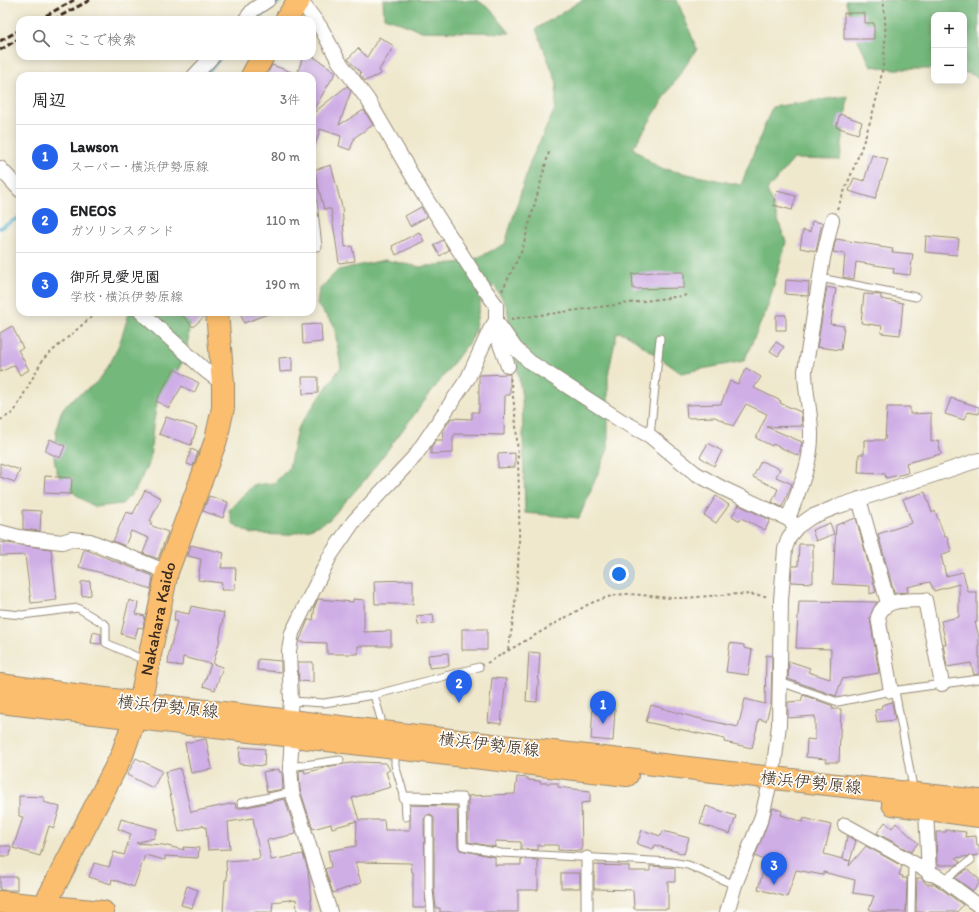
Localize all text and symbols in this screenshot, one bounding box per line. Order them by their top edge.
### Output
map controls [931,12,967,84]
button: + [931,12,967,48]
search box [16,16,316,60]
icon: search [30,27,52,49]
text: ここで検索 [62,31,137,49]
button: − [931,48,967,84]
text: 周辺 [32,90,66,110]
text: 3件 [280,92,300,107]
text: Lawson [70,138,118,156]
text: 1 [42,149,48,164]
text: 80 m [271,149,300,164]
text: スーパー · 横浜伊勢原線 [70,159,208,174]
text: ENEOS [70,202,116,220]
text: 2 [42,213,48,228]
text: 110 m [266,213,300,228]
text: ガソリンスタンド [70,223,174,238]
text: 御所見愛児園 [70,268,160,286]
text: 3 [41,277,49,292]
text: 190 m [265,277,300,292]
text: 学校 · 横浜伊勢原線 [70,289,183,304]
street label: Nakahara Kaido [136,559,180,677]
your location [609,564,629,584]
pin: 2 [446,670,472,703]
street label: 横浜伊勢原線 [116,691,220,721]
pin: 1 [590,691,616,724]
street label: 横浜伊勢原線 [437,728,541,760]
street label: 横浜伊勢原線 [759,767,863,797]
pin: 3 [761,852,787,885]

